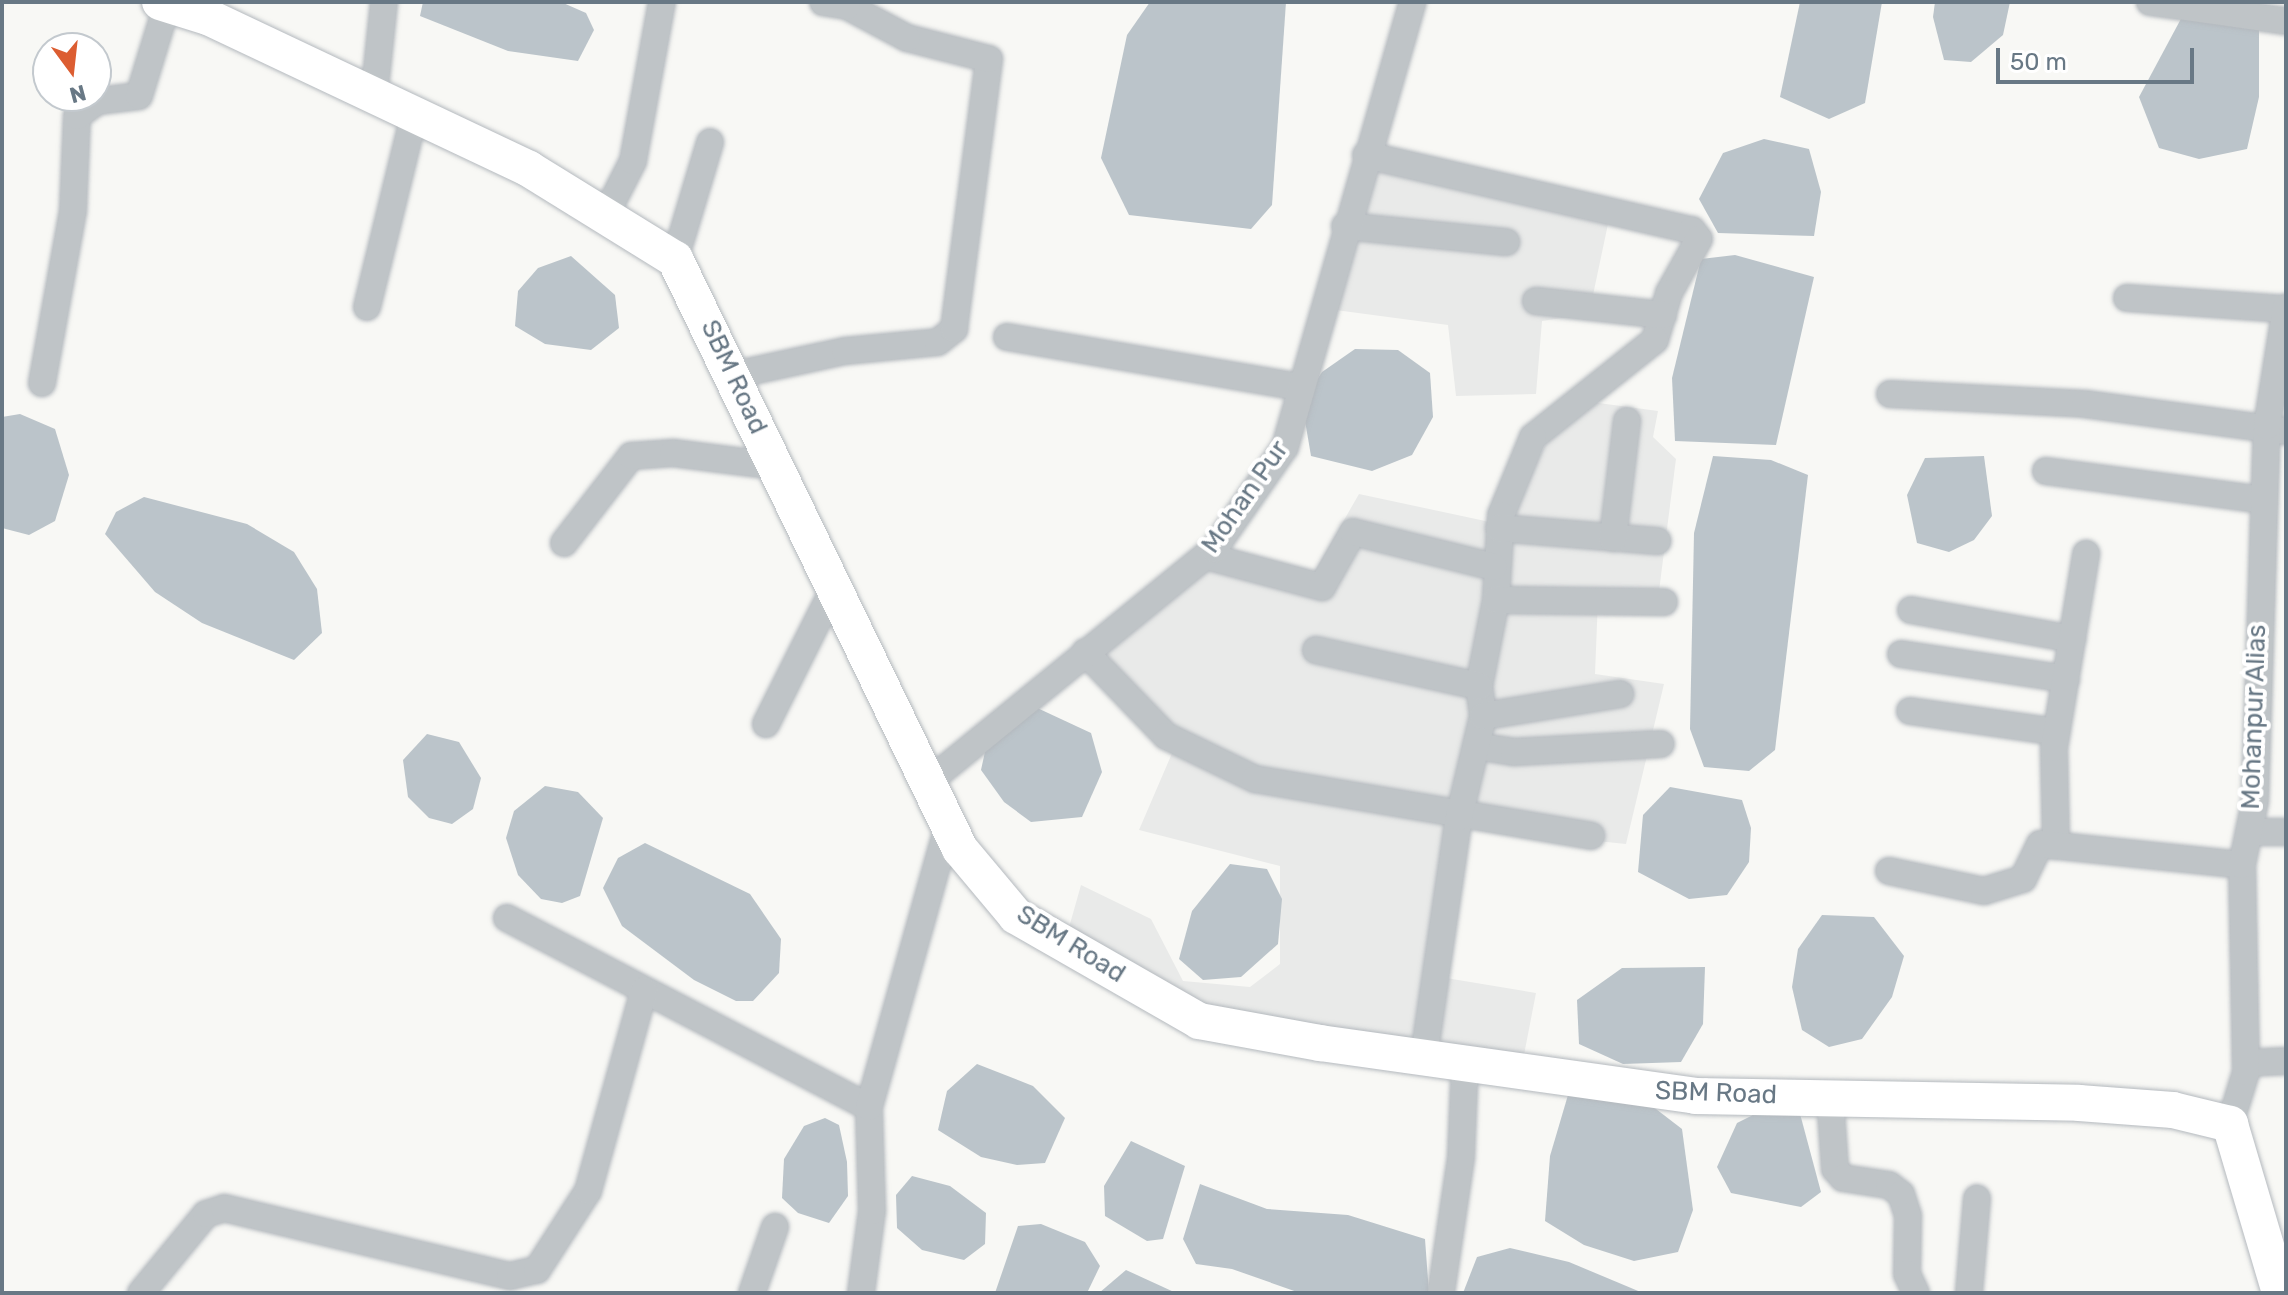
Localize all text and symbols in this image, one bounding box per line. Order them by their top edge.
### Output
north arrow [32,32,112,112]
scale bar [2000,32,2198,82]
text: 50 m [2010,48,2067,76]
text: N [67,79,89,109]
street label: SBM Road [694,315,774,439]
street label: Mohan Pur [1195,435,1295,559]
street label: Mohanpur Alias [2235,623,2273,811]
street label: SBM Road [1011,898,1131,990]
street label: SBM Road [1654,1075,1778,1111]

